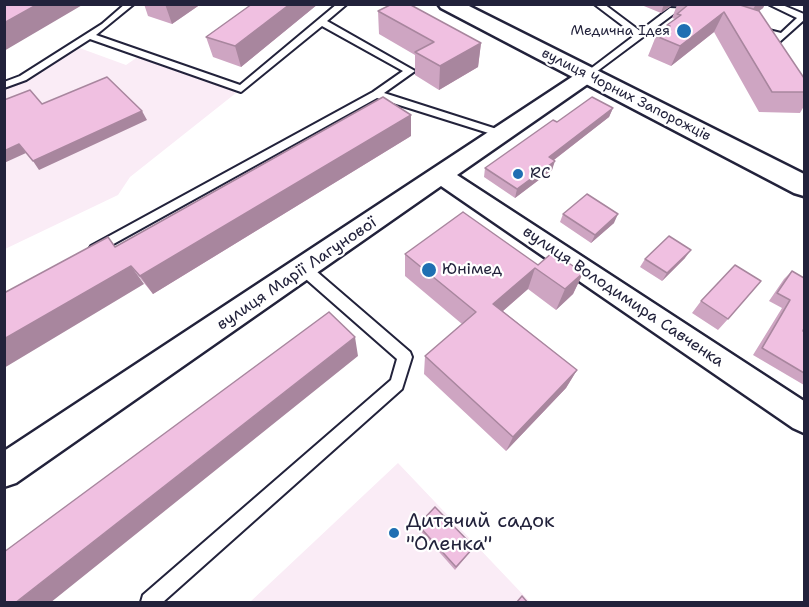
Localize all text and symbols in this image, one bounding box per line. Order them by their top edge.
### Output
marker: Медична Ідея [675,22,693,40]
place label: Медична Ідея [570,23,670,39]
street label: вулиця Чорних Запорожців [539,45,713,145]
place label: RC [530,164,551,184]
marker: RC [511,167,525,181]
street label: вулиця Марії Лагунової [214,213,380,335]
street label: вулиця Володимира Савченка [519,222,727,372]
place label: Юнімед [442,260,502,280]
marker: Юнімед [420,261,438,279]
place label: Дитячий садок "Оленка" [406,510,555,557]
marker: Дитячий садок "Оленка" [387,526,401,540]

